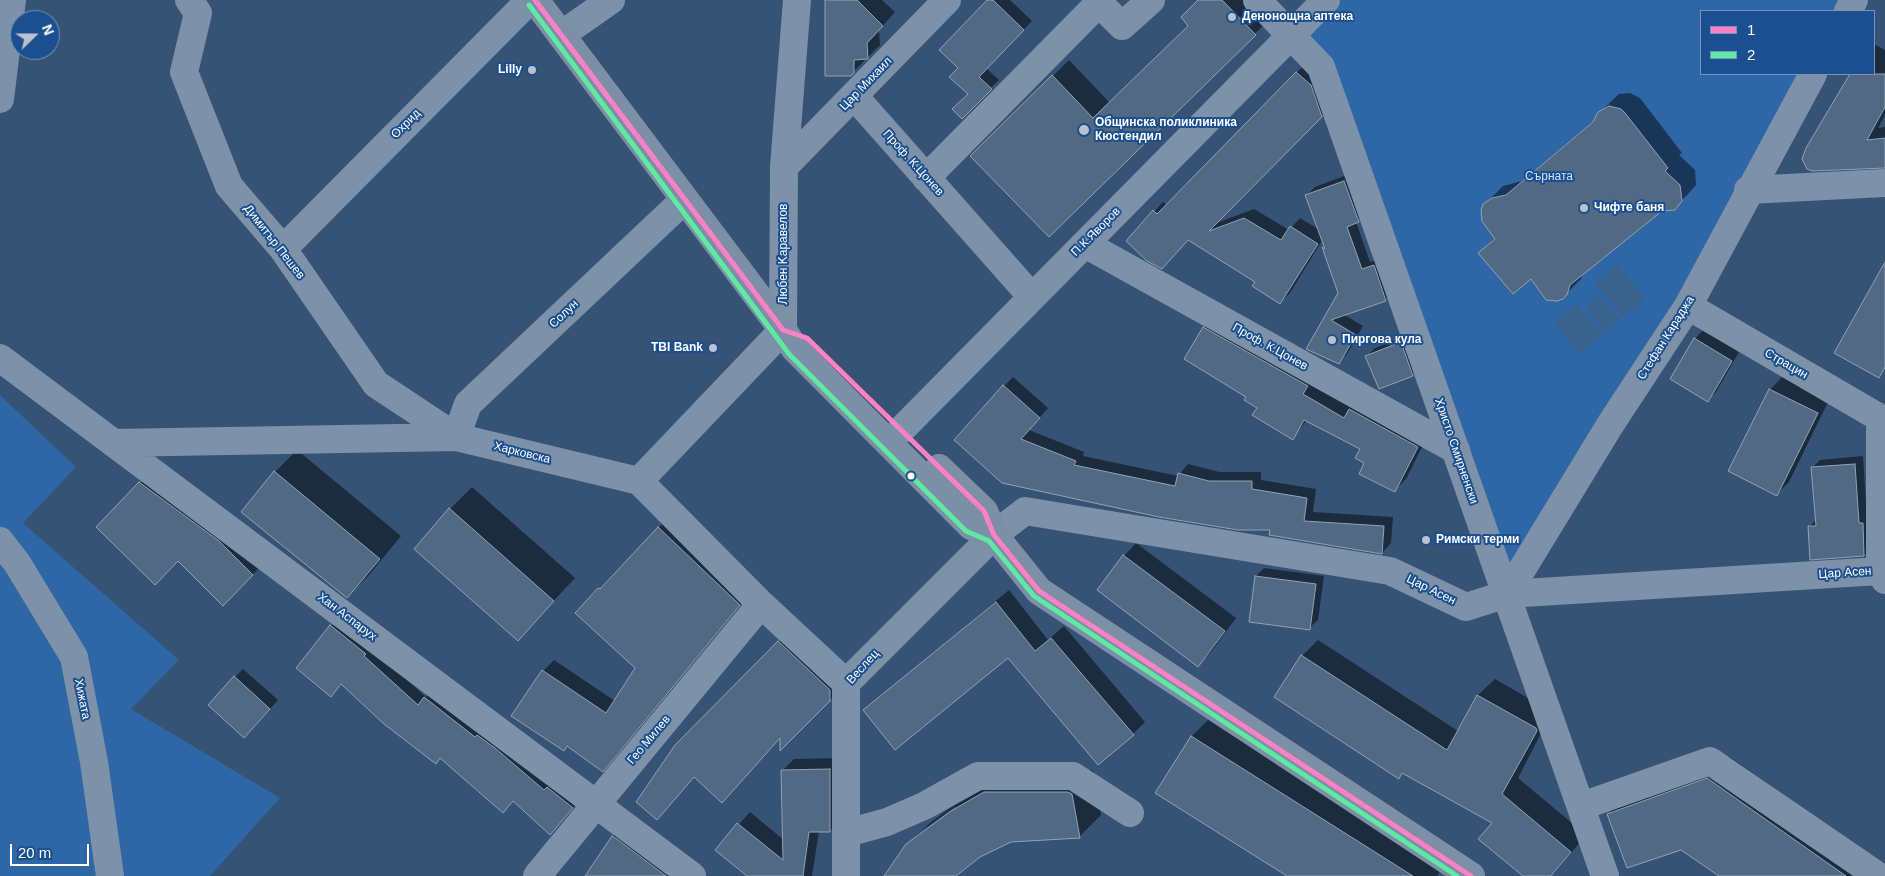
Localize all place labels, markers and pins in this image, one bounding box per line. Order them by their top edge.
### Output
place label: Денонощна аптека [1242,10,1353,24]
marker: Денонощна аптека [1226,11,1238,23]
place label: Lilly [498,63,522,77]
marker: Lilly [526,64,538,76]
place label: Общинска поликлиника Кюстендил [1095,116,1237,144]
marker: Общинска поликлиника Кюстендил [1077,123,1091,137]
place label: Чифте баня [1594,201,1664,215]
marker: Чифте баня [1578,202,1590,214]
place label: Пиргова кула [1342,333,1422,347]
marker: Пиргова кула [1326,334,1338,346]
place label: TBI Bank [651,341,703,355]
marker: TBI Bank [707,342,719,354]
unlabelled marker [906,471,916,481]
place label: Римски терми [1436,533,1519,547]
marker: Римски терми [1420,534,1432,546]

